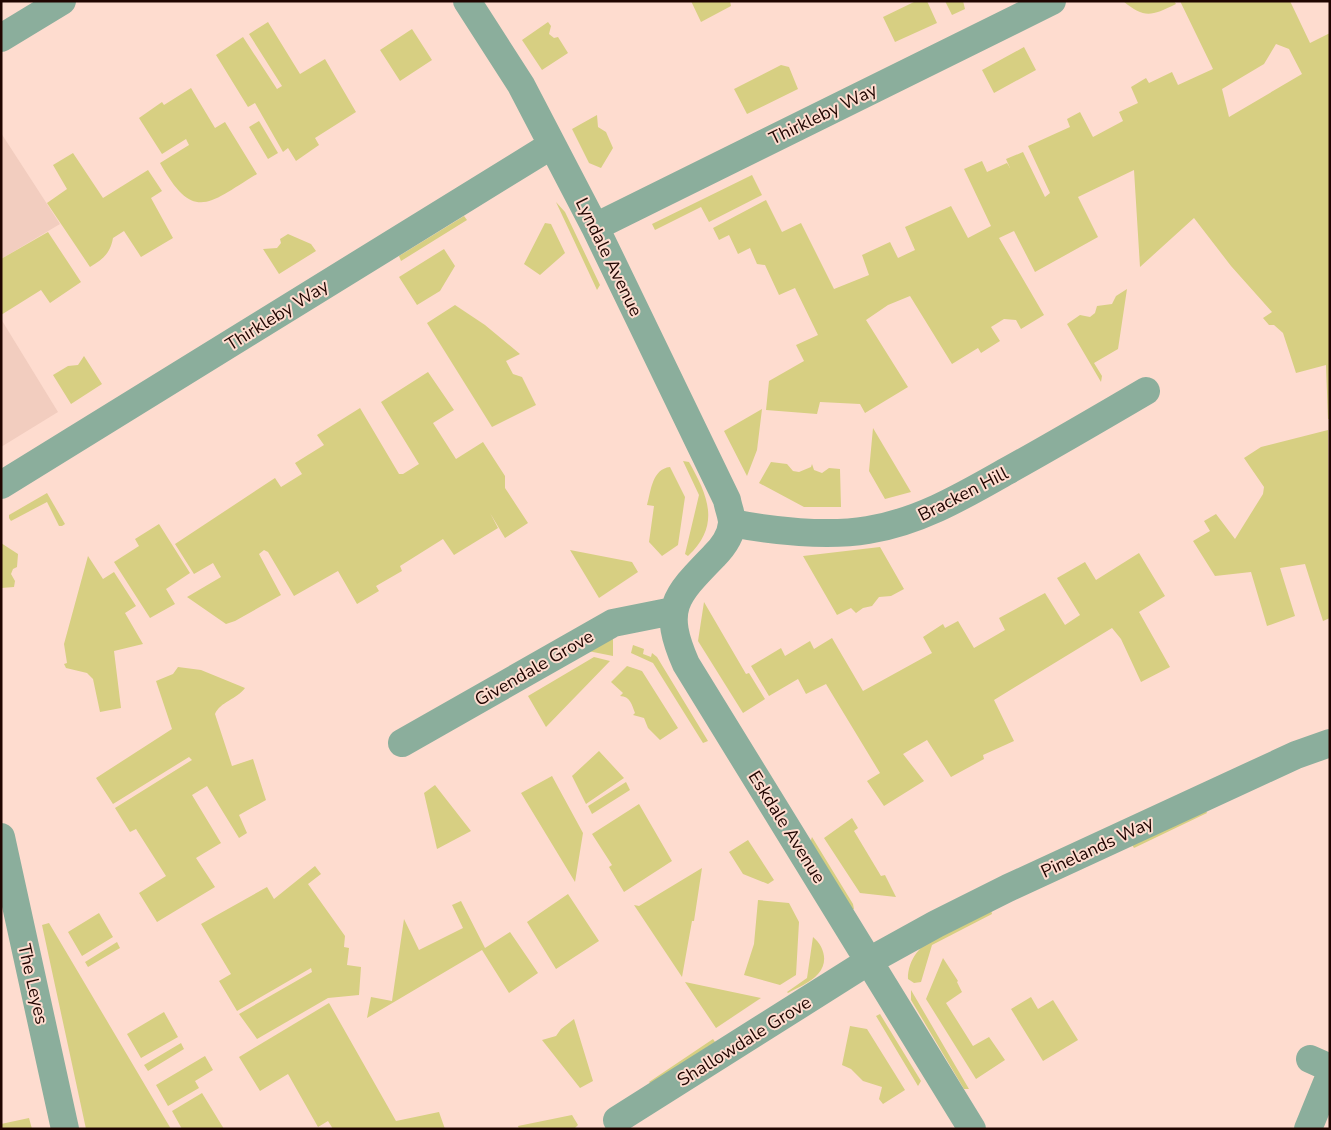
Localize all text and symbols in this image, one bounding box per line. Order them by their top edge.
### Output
street label: Thirkleby Way [765,77,882,150]
street label: Lyndale Avenue [570,194,648,320]
street label: Thirkleby Way [221,273,334,356]
street label: Bracken Hill [914,461,1013,527]
street label: Givendale Grove [470,624,598,712]
street label: Eskdale Avenue [743,766,831,888]
street label: Pinelands Way [1037,810,1158,884]
street label: The Leyes [12,941,54,1027]
street label: Shallowdale Grove [672,990,816,1092]

